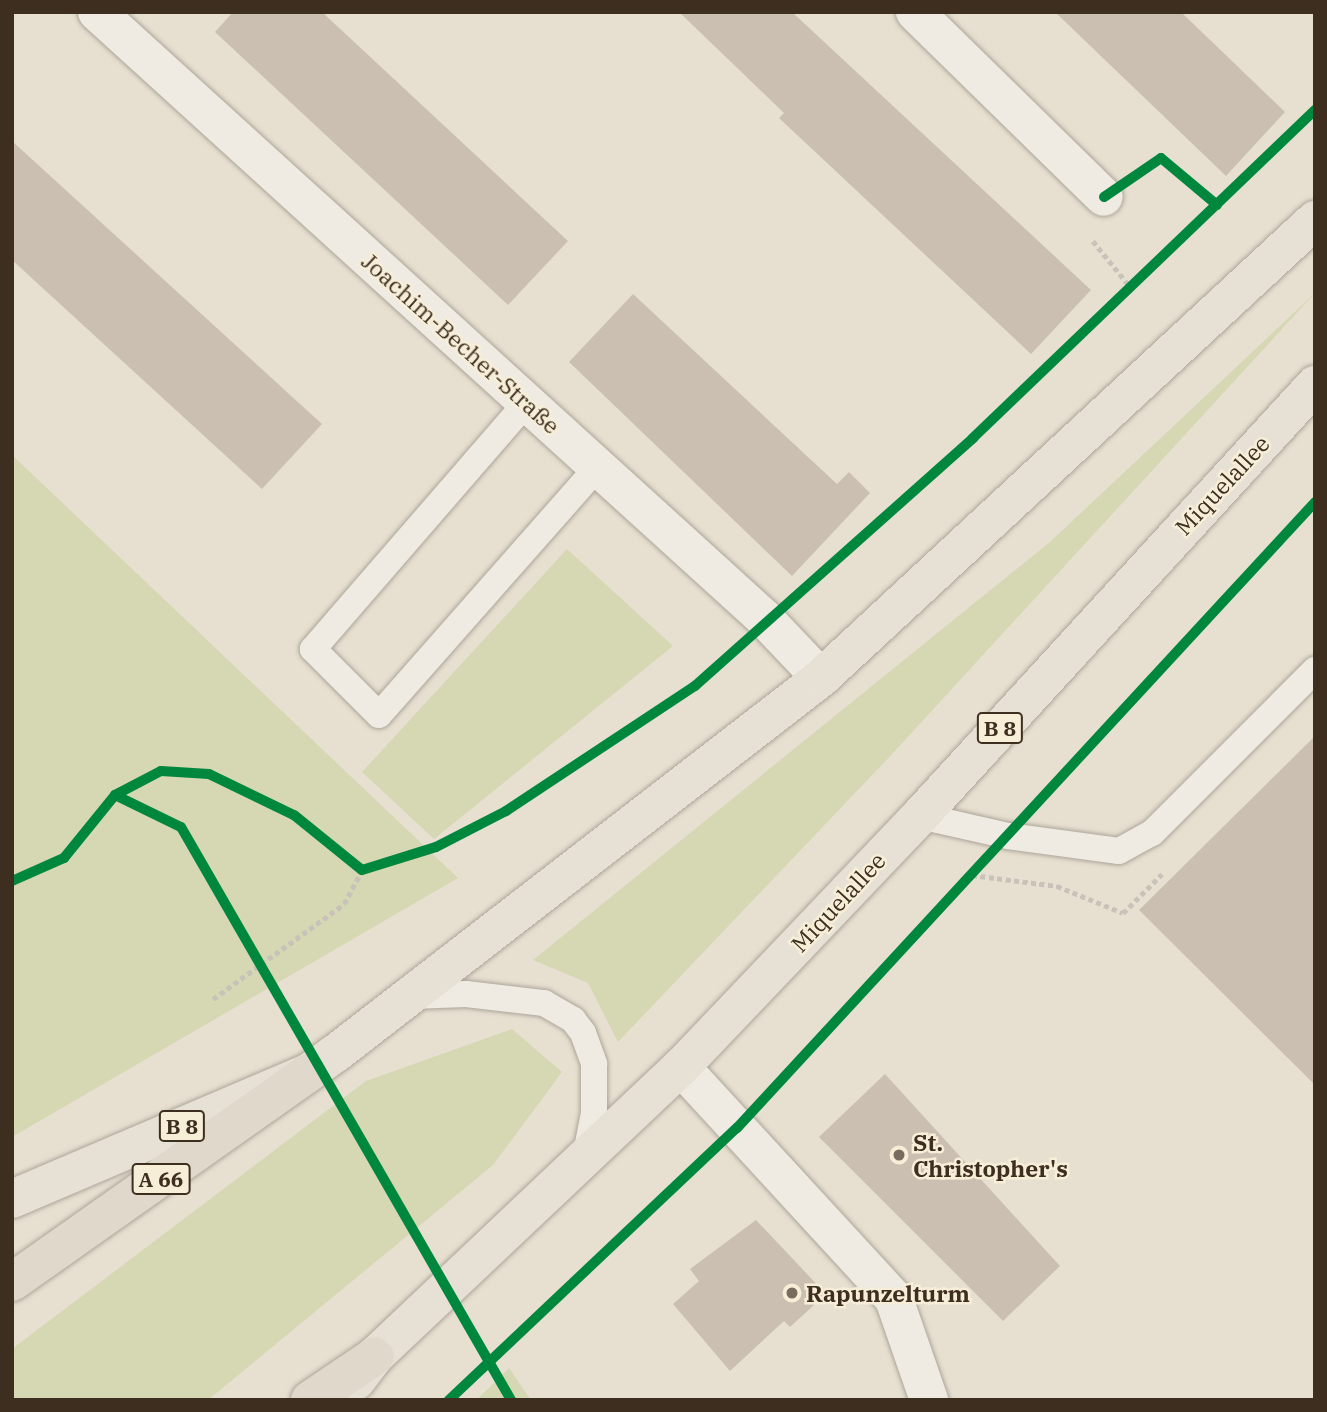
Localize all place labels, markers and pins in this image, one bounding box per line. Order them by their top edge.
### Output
place label: St. Christopher's [913,1128,1068,1182]
marker: St. Christopher's [891,1147,907,1163]
place label: Rapunzelturm [806,1279,970,1307]
marker: Rapunzelturm [784,1285,800,1301]

